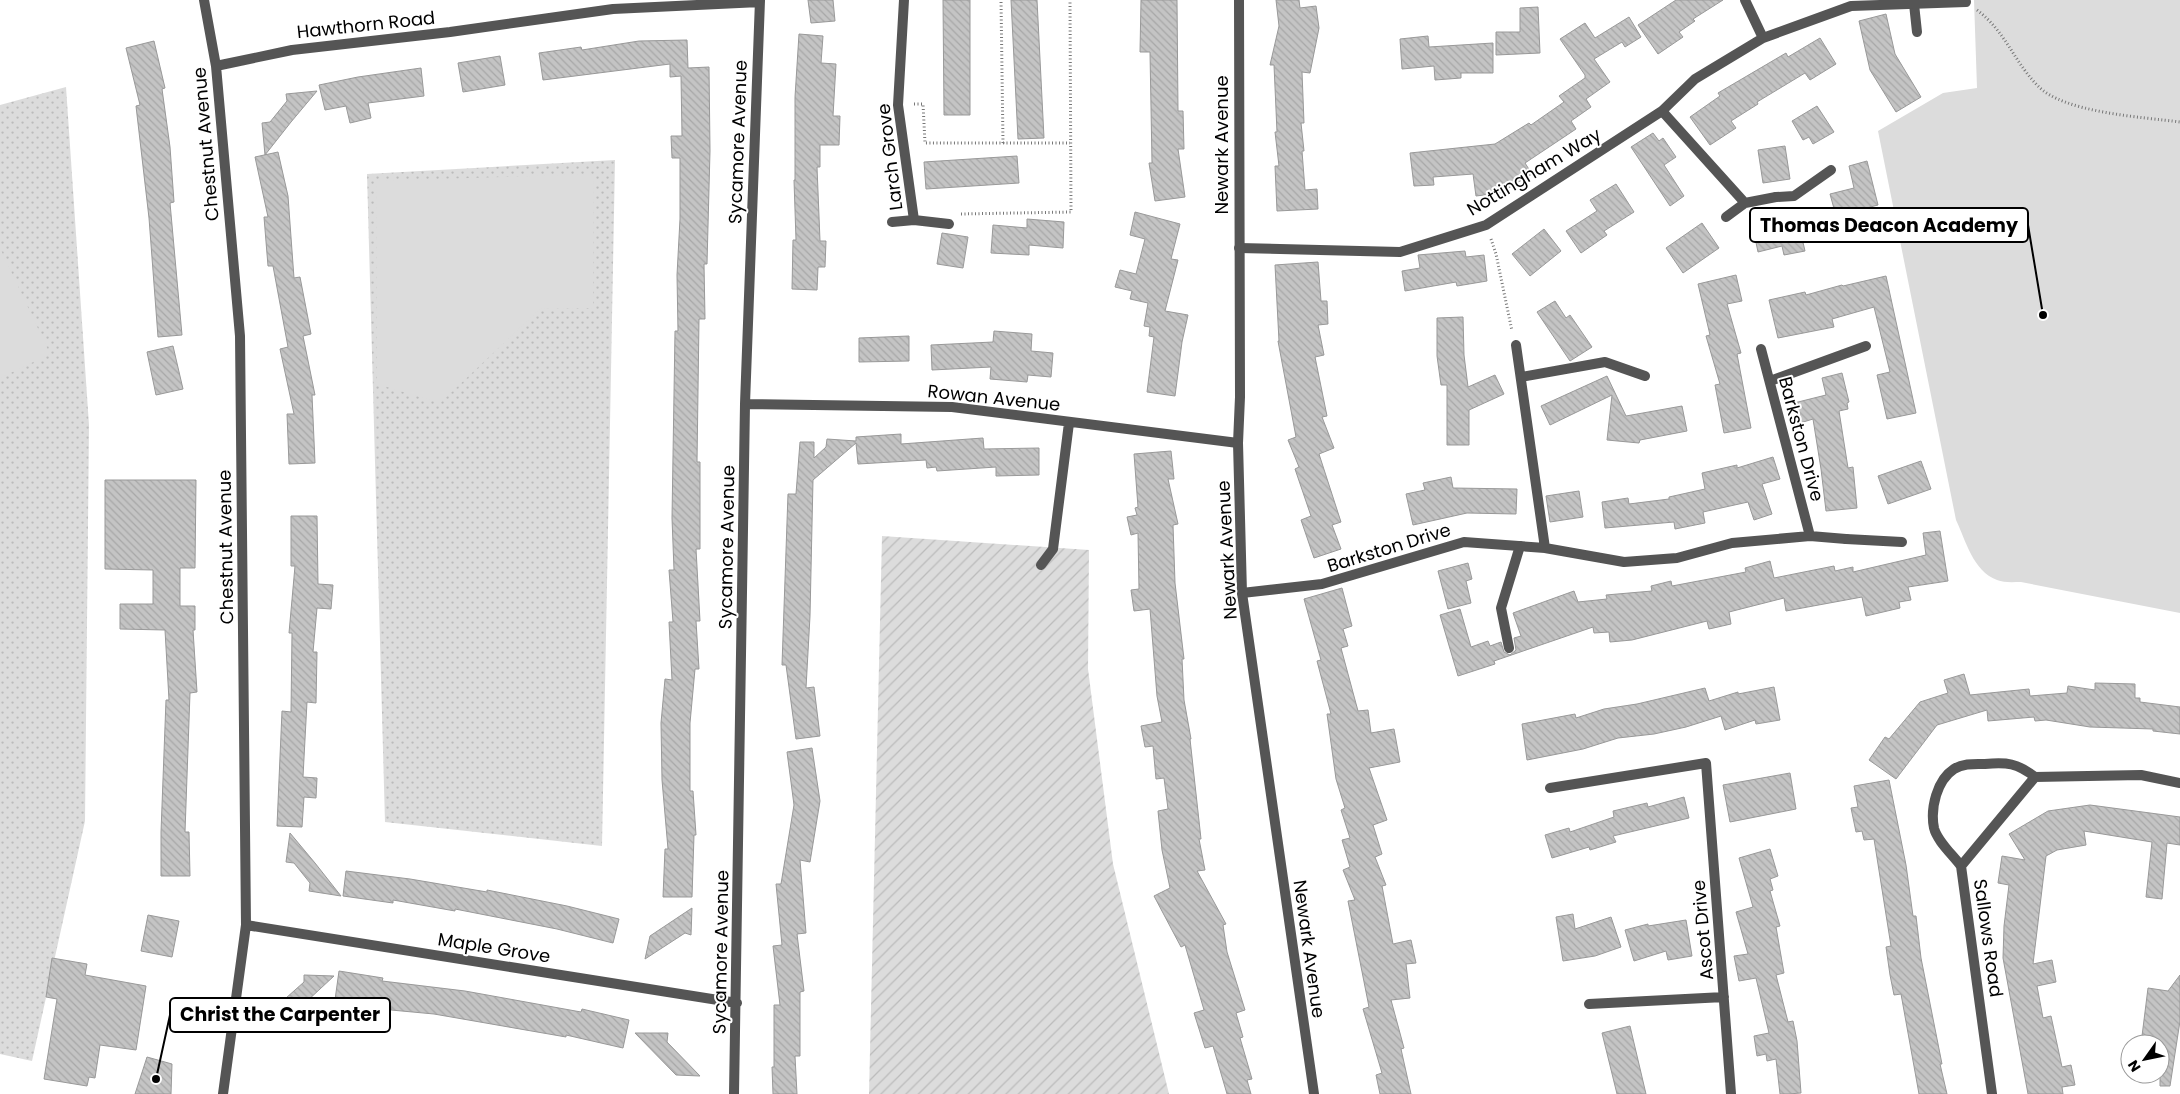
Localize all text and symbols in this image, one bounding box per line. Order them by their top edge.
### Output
street label: Hawthorn Road [296,5,436,44]
street label: Sycamore Avenue [722,60,753,224]
street label: Chestnut Avenue [186,66,225,222]
street label: Newark Avenue [1209,75,1234,215]
street label: Larch Grove [871,102,908,212]
street label: Nottingham Way [1462,122,1605,222]
callout: Thomas Deacon Academy [1750,208,2028,242]
text: Thomas Deacon Academy [1760,212,2019,239]
street label: Barkston Drive [1773,374,1830,504]
street label: Rowan Avenue [926,378,1062,417]
street label: Sycamore Avenue [713,465,740,629]
street label: Chestnut Avenue [212,470,239,624]
street label: Newark Avenue [1210,480,1243,620]
street label: Barkston Drive [1324,517,1454,578]
street label: Sycamore Avenue [707,870,734,1034]
street label: Sallows Road [1968,877,2009,999]
street label: Newark Avenue [1287,878,1332,1020]
street label: Ascot Drive [1686,879,1719,981]
street label: Maple Grove [436,926,552,969]
callout: Christ the Carpenter [170,998,390,1032]
text: Christ the Carpenter [180,1001,380,1028]
north arrow [2120,1034,2170,1084]
text: N [2123,1056,2145,1076]

